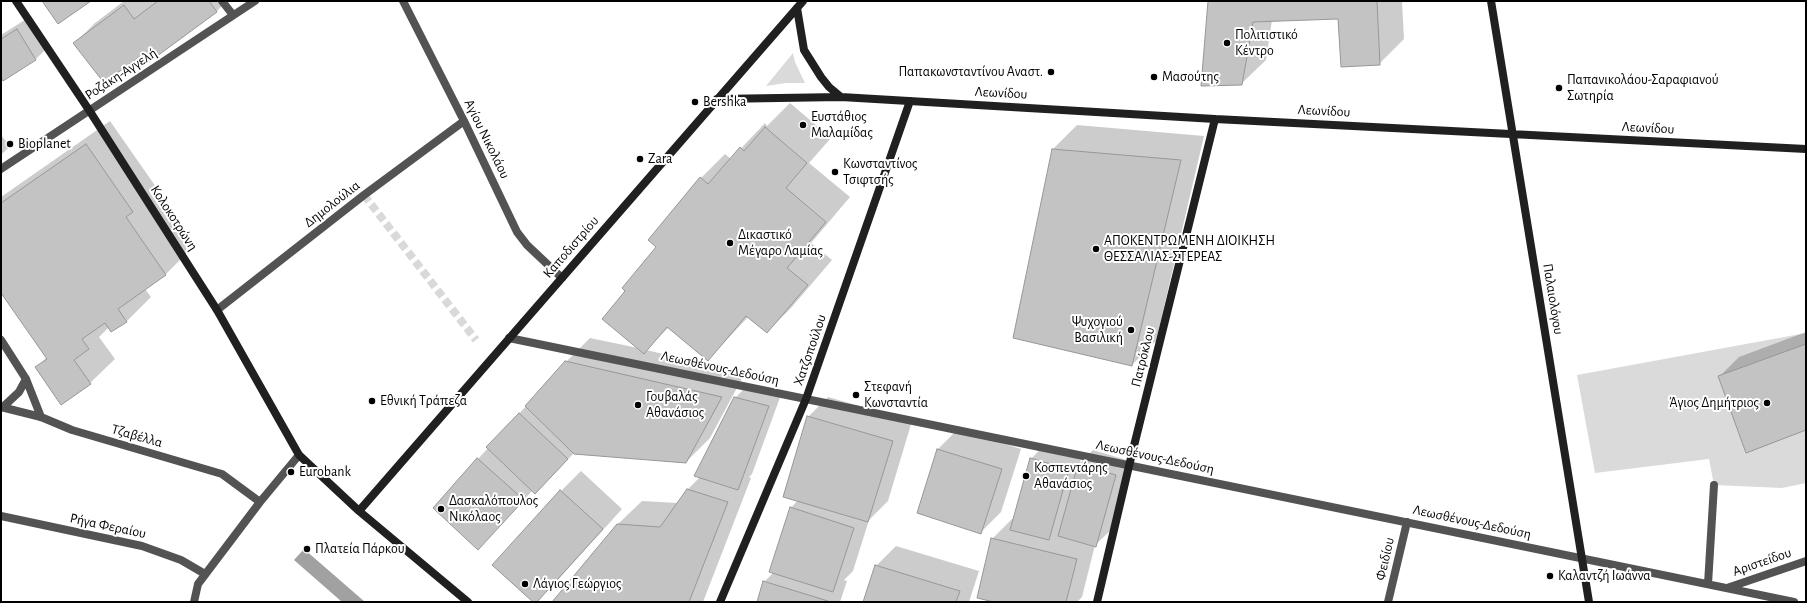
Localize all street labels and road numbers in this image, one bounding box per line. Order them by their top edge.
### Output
street label: Ροζάκη-Αγγελή [82,45,160,103]
street label: Λεωνίδου [974,83,1028,103]
street label: Αγίου Νικολάου [461,97,513,181]
street label: Λεωνίδου [1297,101,1351,121]
street label: Λεωνίδου [1621,118,1675,138]
street label: Δημολούλια [301,177,363,231]
street label: Κολοκοτρώνη [147,182,201,254]
street label: Καποδιστρίου [540,213,602,281]
street label: Παλαιολόγου [1539,262,1567,336]
street label: Χατζοπούλου [790,312,830,388]
street label: Πατρόκλου [1127,325,1159,389]
street label: Λεωσθένους-Δεδούση [659,347,781,389]
street label: Τζαβέλλα [109,421,165,451]
street label: Λεωσθένους-Δεδούση [1094,436,1216,478]
street label: Λεωσθένους-Δεδούση [1411,501,1533,543]
street label: Ρήγα Φεραίου [68,510,148,542]
street label: Φειδίου [1372,536,1398,582]
street label: Αριστείδου [1730,544,1794,580]

